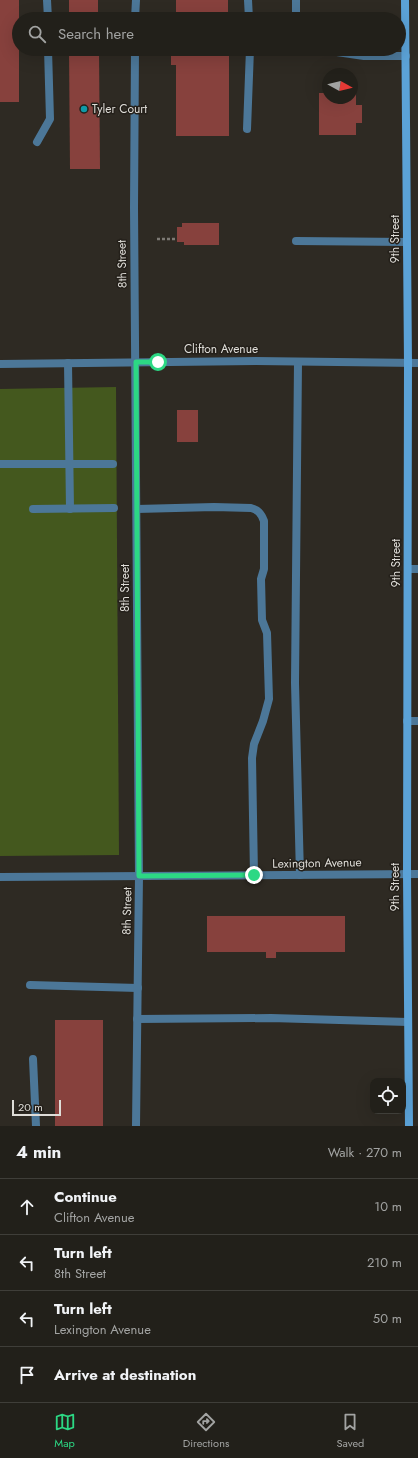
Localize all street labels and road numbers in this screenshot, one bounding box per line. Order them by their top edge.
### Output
street label: 9th Street [386,215,404,263]
street label: 8th Street [113,240,131,288]
street label: Clifton Avenue [184,340,258,358]
street label: 9th Street [387,539,405,587]
street label: 8th Street [116,564,134,612]
street label: Lexington Avenue [272,853,362,873]
street label: 9th Street [386,863,404,911]
street label: 8th Street [118,887,136,935]

